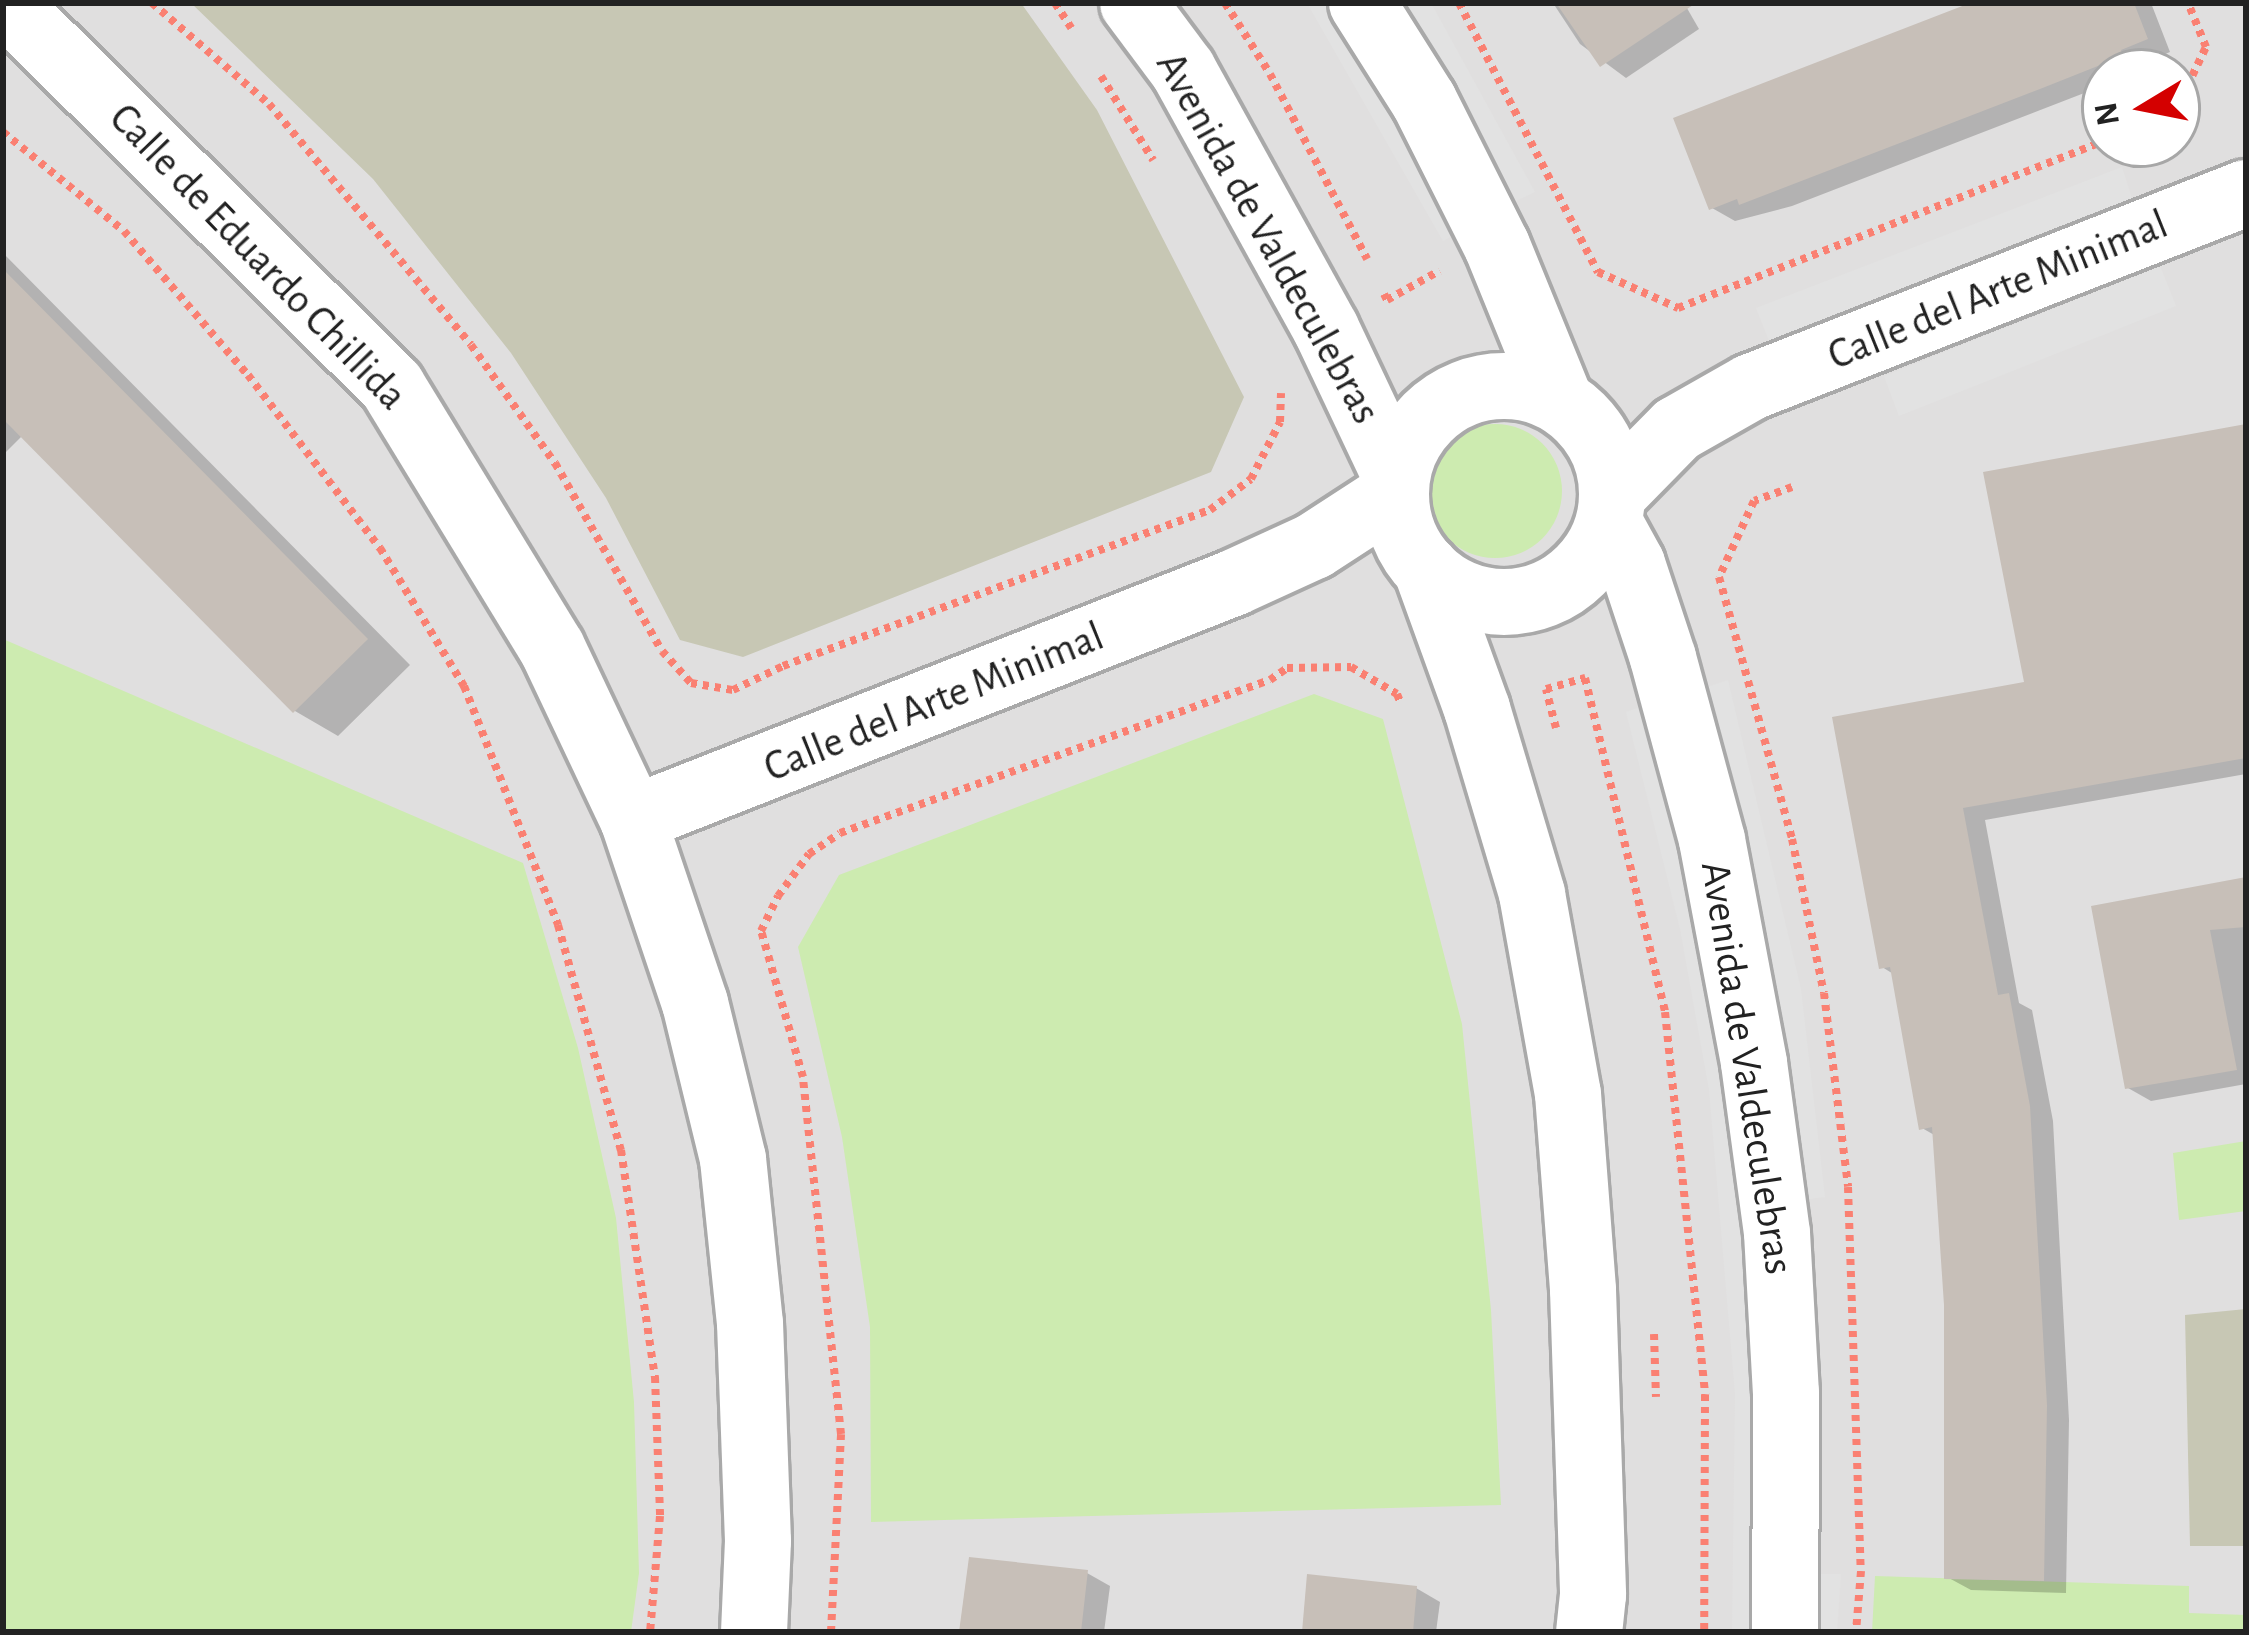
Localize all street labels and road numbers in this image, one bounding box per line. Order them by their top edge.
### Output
street label: Avenida de Valdeculebras [1145,43,1391,433]
street label: Calle de Eduardo Chillida [99,93,417,421]
street label: Calle del Arte Minimal [1821,199,2175,381]
street label: Calle del Arte Minimal [757,611,1111,793]
street label: Avenida de Valdeculebras [1690,858,1804,1278]

